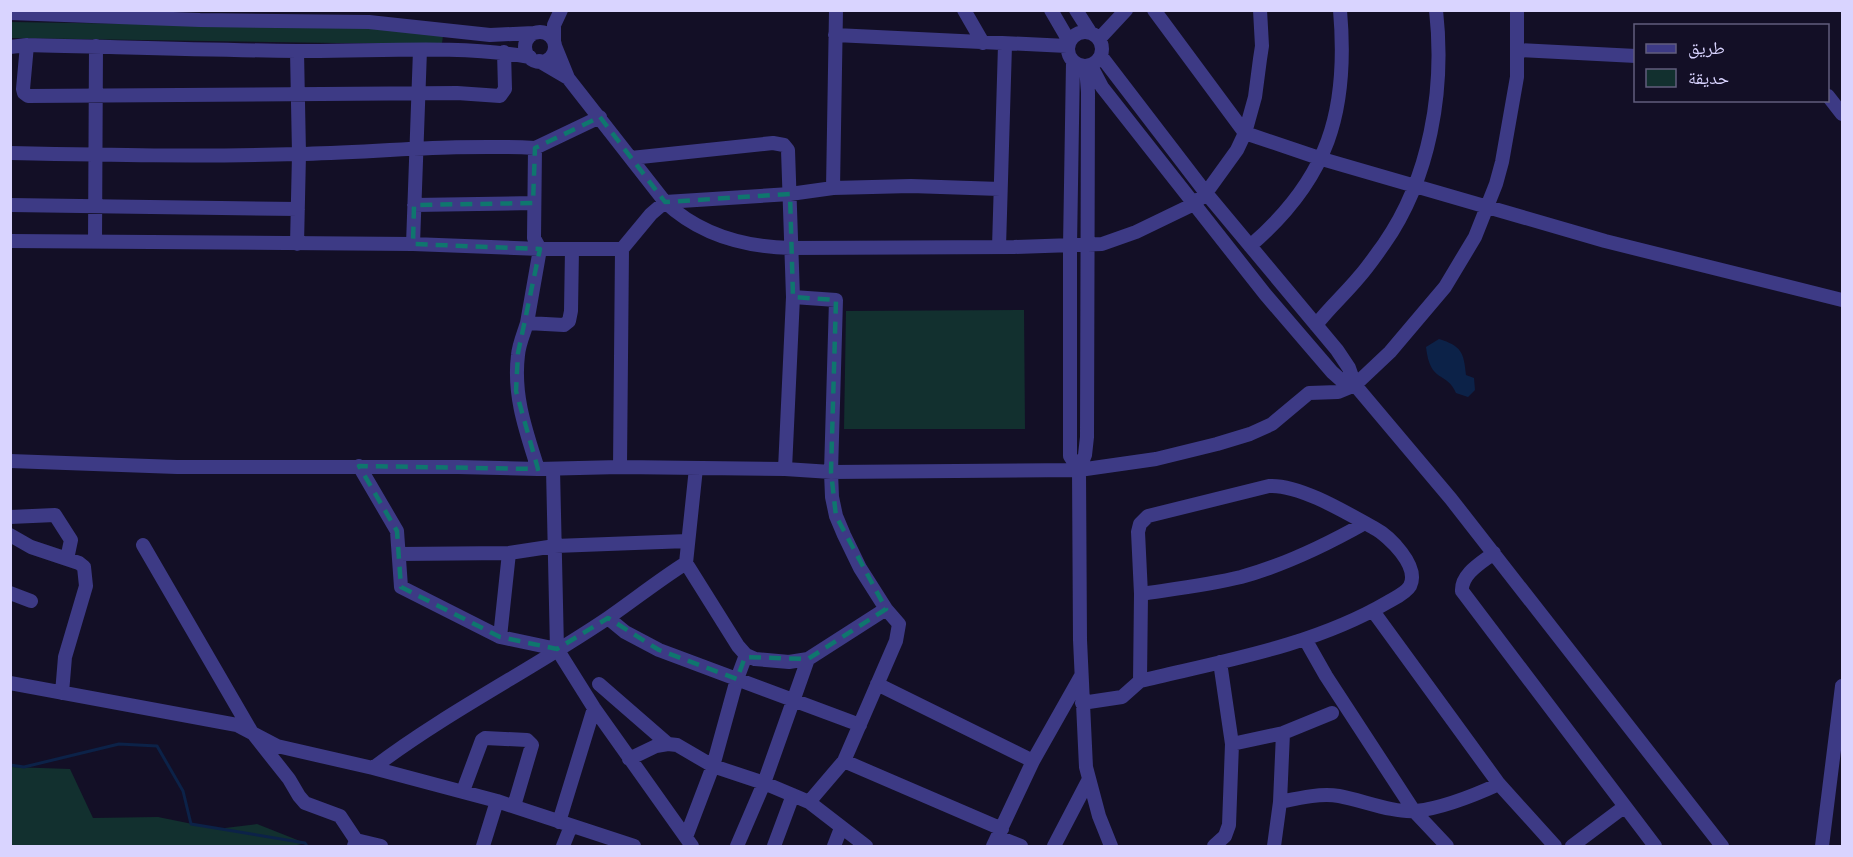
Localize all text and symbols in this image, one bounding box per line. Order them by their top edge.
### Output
legend [1634,24,1829,102]
text: طريق [1688,37,1725,59]
text: حديقة [1688,67,1729,89]

